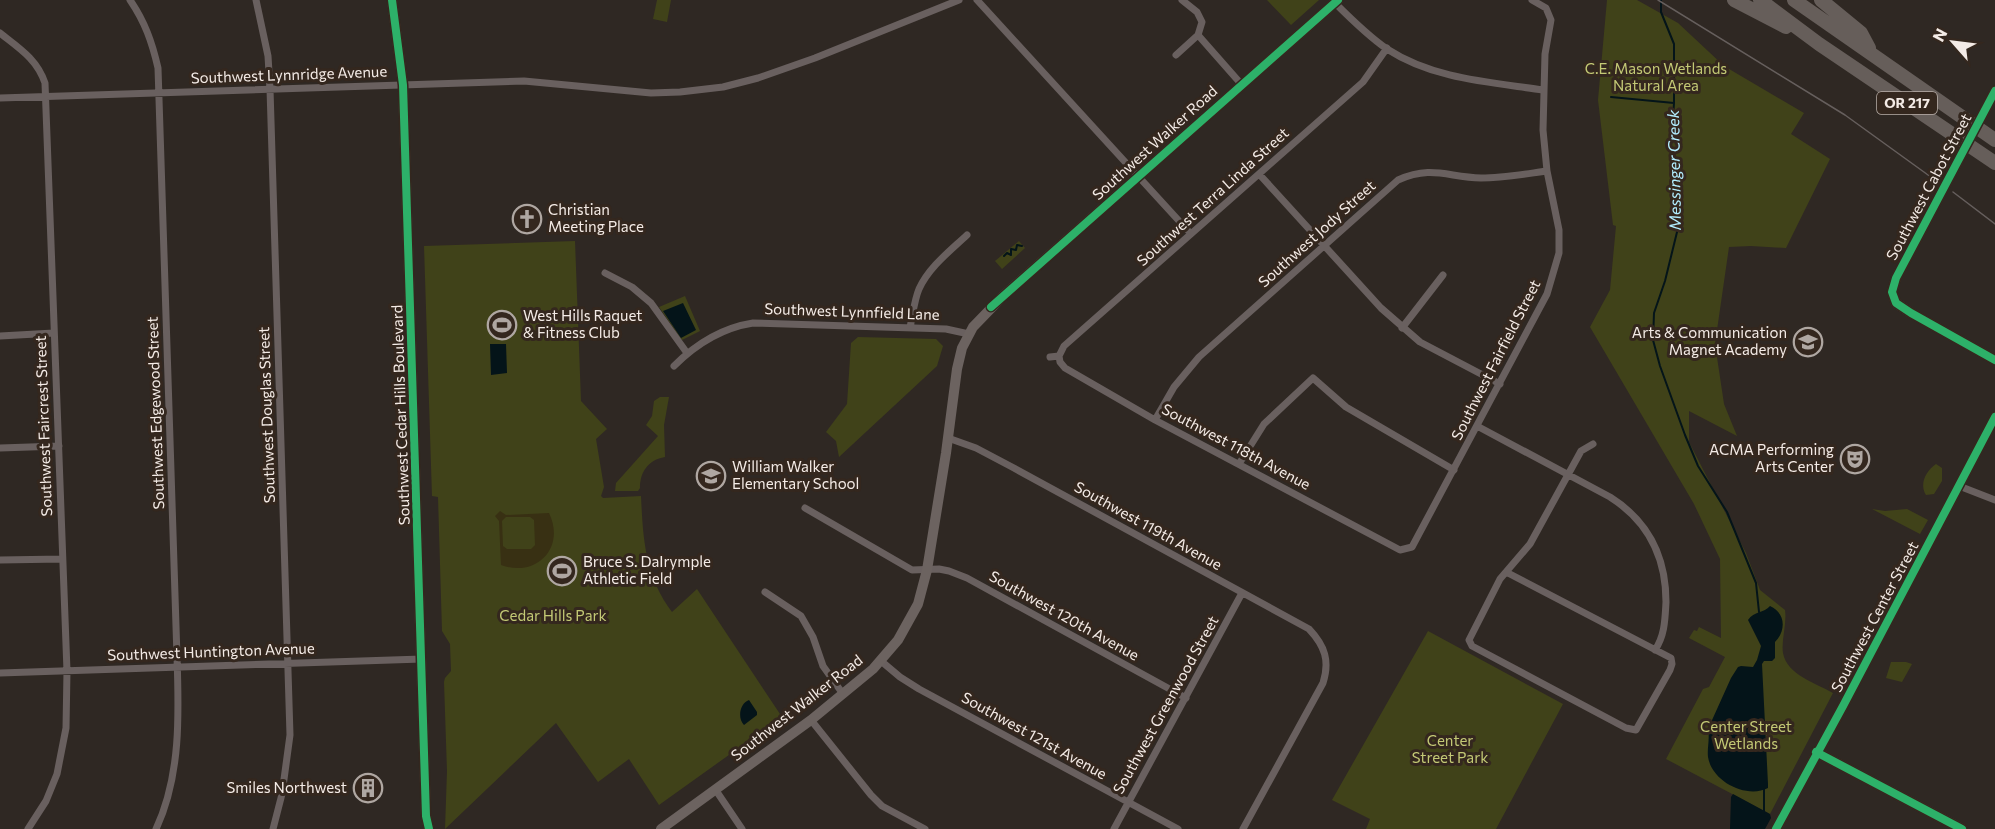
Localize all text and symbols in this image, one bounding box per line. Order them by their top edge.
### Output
north arrow [1923,12,1983,72]
text: N [1928,25,1951,44]
park label: C.E. Mason Wetlands Natural Area [1585,59,1727,94]
street label: Southwest Lynnridge Avenue [190,62,388,86]
street label: Southwest Walker Road [1088,81,1221,203]
road number: OR 217 [1877,92,1937,114]
water label: Messinger Creek [1663,109,1684,230]
street label: Southwest Cabot Street [1882,110,1974,263]
street label: Southwest Terra Linda Street [1133,123,1292,269]
street label: Southwest Jody Street [1254,176,1379,291]
place label: Christian Meeting Place [548,200,644,235]
church icon: Christian Meeting Place [511,203,543,235]
street label: Southwest Fairfield Street [1447,276,1543,443]
street label: Southwest Lynnfield Lane [764,299,940,323]
street label: Southwest Cedar Hills Boulevard [387,305,413,526]
place label: West Hills Raquet & Fitness Club [523,306,642,341]
sports icon: West Hills Raquet & Fitness Club [486,309,518,341]
street label: Southwest Edgewood Street [143,316,167,510]
place label: Arts & Communication Magnet Academy [1632,323,1787,358]
school or university icon: Arts & Communication Magnet Academy [1792,326,1824,358]
street label: Southwest Douglas Street [254,327,278,504]
street label: Southwest Faircrest Street [31,335,55,517]
street label: Southwest 118th Avenue [1159,399,1314,493]
place label: ACMA Performing Arts Center [1709,440,1834,475]
theatre icon: ACMA Performing Arts Center [1839,443,1871,475]
place label: William Walker Elementary School [732,457,859,492]
school or university icon: William Walker Elementary School [695,460,727,492]
street label: Southwest 119th Avenue [1072,477,1225,573]
street label: Southwest Center Street [1827,538,1922,695]
place label: Bruce S. DaIrymple Athletic Field [583,552,711,587]
sports icon: Bruce S. DaIrymple Athletic Field [546,555,578,587]
street label: Southwest 120th Avenue [987,566,1143,664]
park label: Cedar Hills Park [499,606,607,624]
street label: Southwest Greenwood Street [1109,612,1222,797]
street label: Southwest Huntington Avenue [107,638,315,664]
street label: Southwest Walker Road [727,650,866,764]
street label: Southwest 121st Avenue [959,688,1110,783]
park label: Center Street Wetlands [1700,717,1792,752]
park label: Center Street Park [1412,731,1488,766]
building icon: Smiles Northwest [352,772,384,804]
place label: Smiles Northwest [226,778,347,796]

